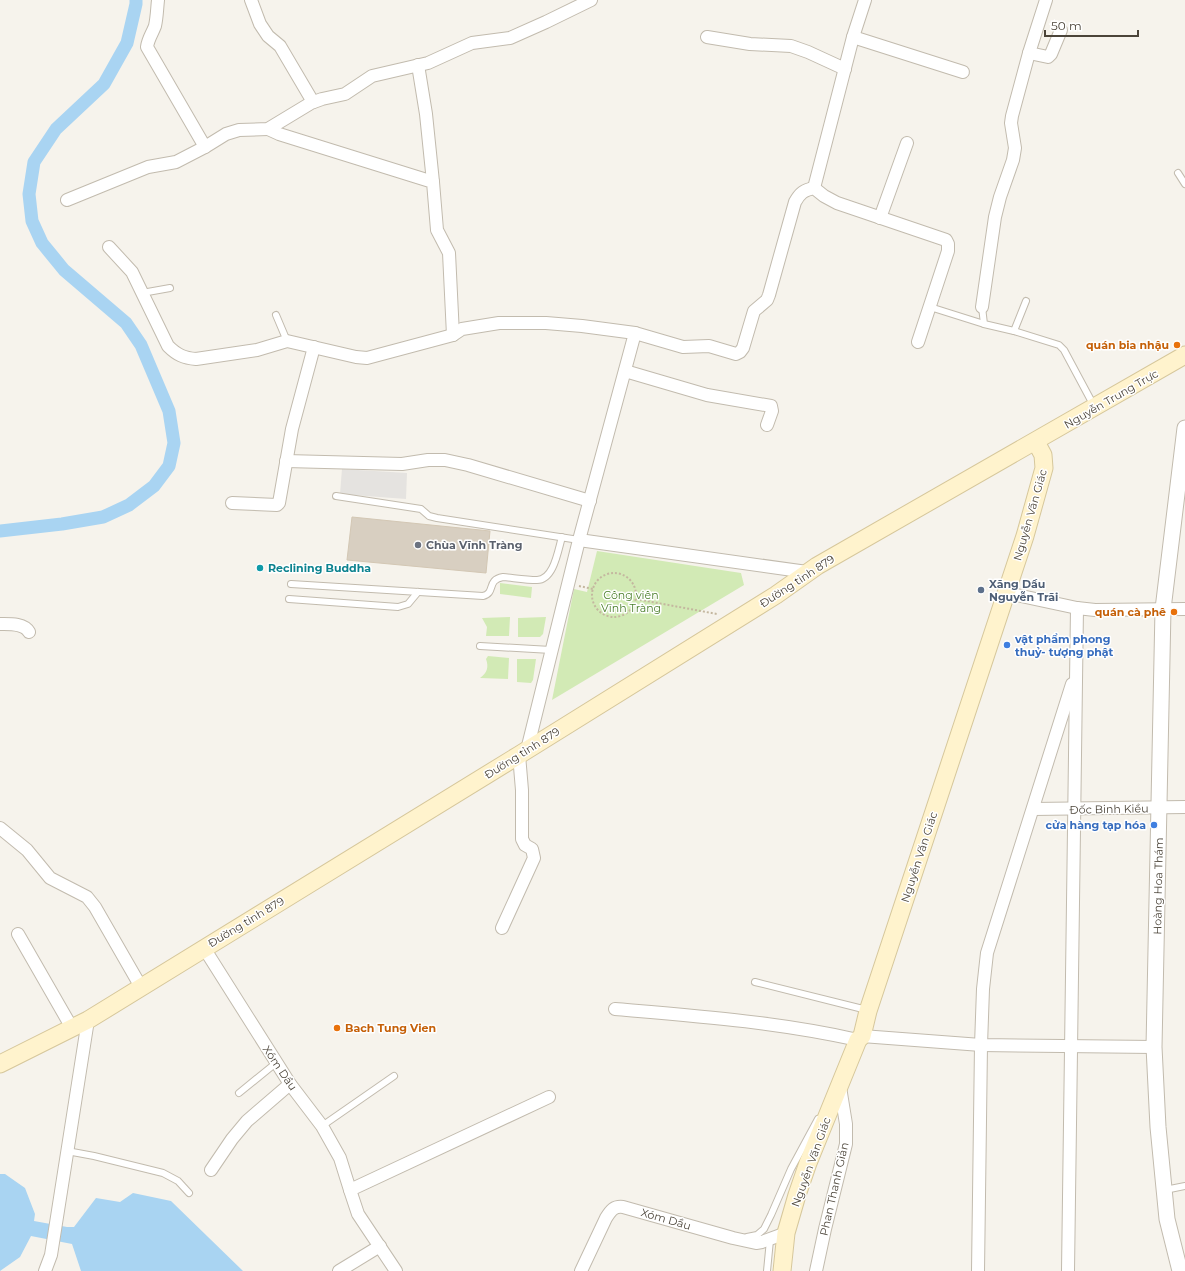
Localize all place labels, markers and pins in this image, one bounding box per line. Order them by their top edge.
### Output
place label: quán bia nhậu [1086,338,1169,352]
marker: quán bia nhậu [1172,340,1182,350]
place label: Chùa Vĩnh Tràng [426,538,522,552]
marker: Chùa Vĩnh Tràng [413,540,423,550]
place label: Reclining Buddha [268,561,371,575]
marker: Reclining Buddha [255,563,265,573]
place label: Xăng Dầu Nguyễn Trãi [989,577,1058,604]
marker: Xăng Dầu Nguyễn Trãi [976,585,986,595]
place label: quán cà phê [1095,605,1166,619]
marker: quán cà phê [1169,607,1179,617]
place label: vật phẩm phong thuỷ- tượng phật [1014,632,1114,659]
marker: vật phẩm phong thuỷ- tượng phật [1002,640,1012,650]
place label: cửa hàng tạp hóa [1046,818,1146,832]
marker: cửa hàng tạp hóa [1149,820,1159,830]
place label: Bach Tung Vien [345,1021,436,1035]
marker: Bach Tung Vien [332,1023,342,1033]

